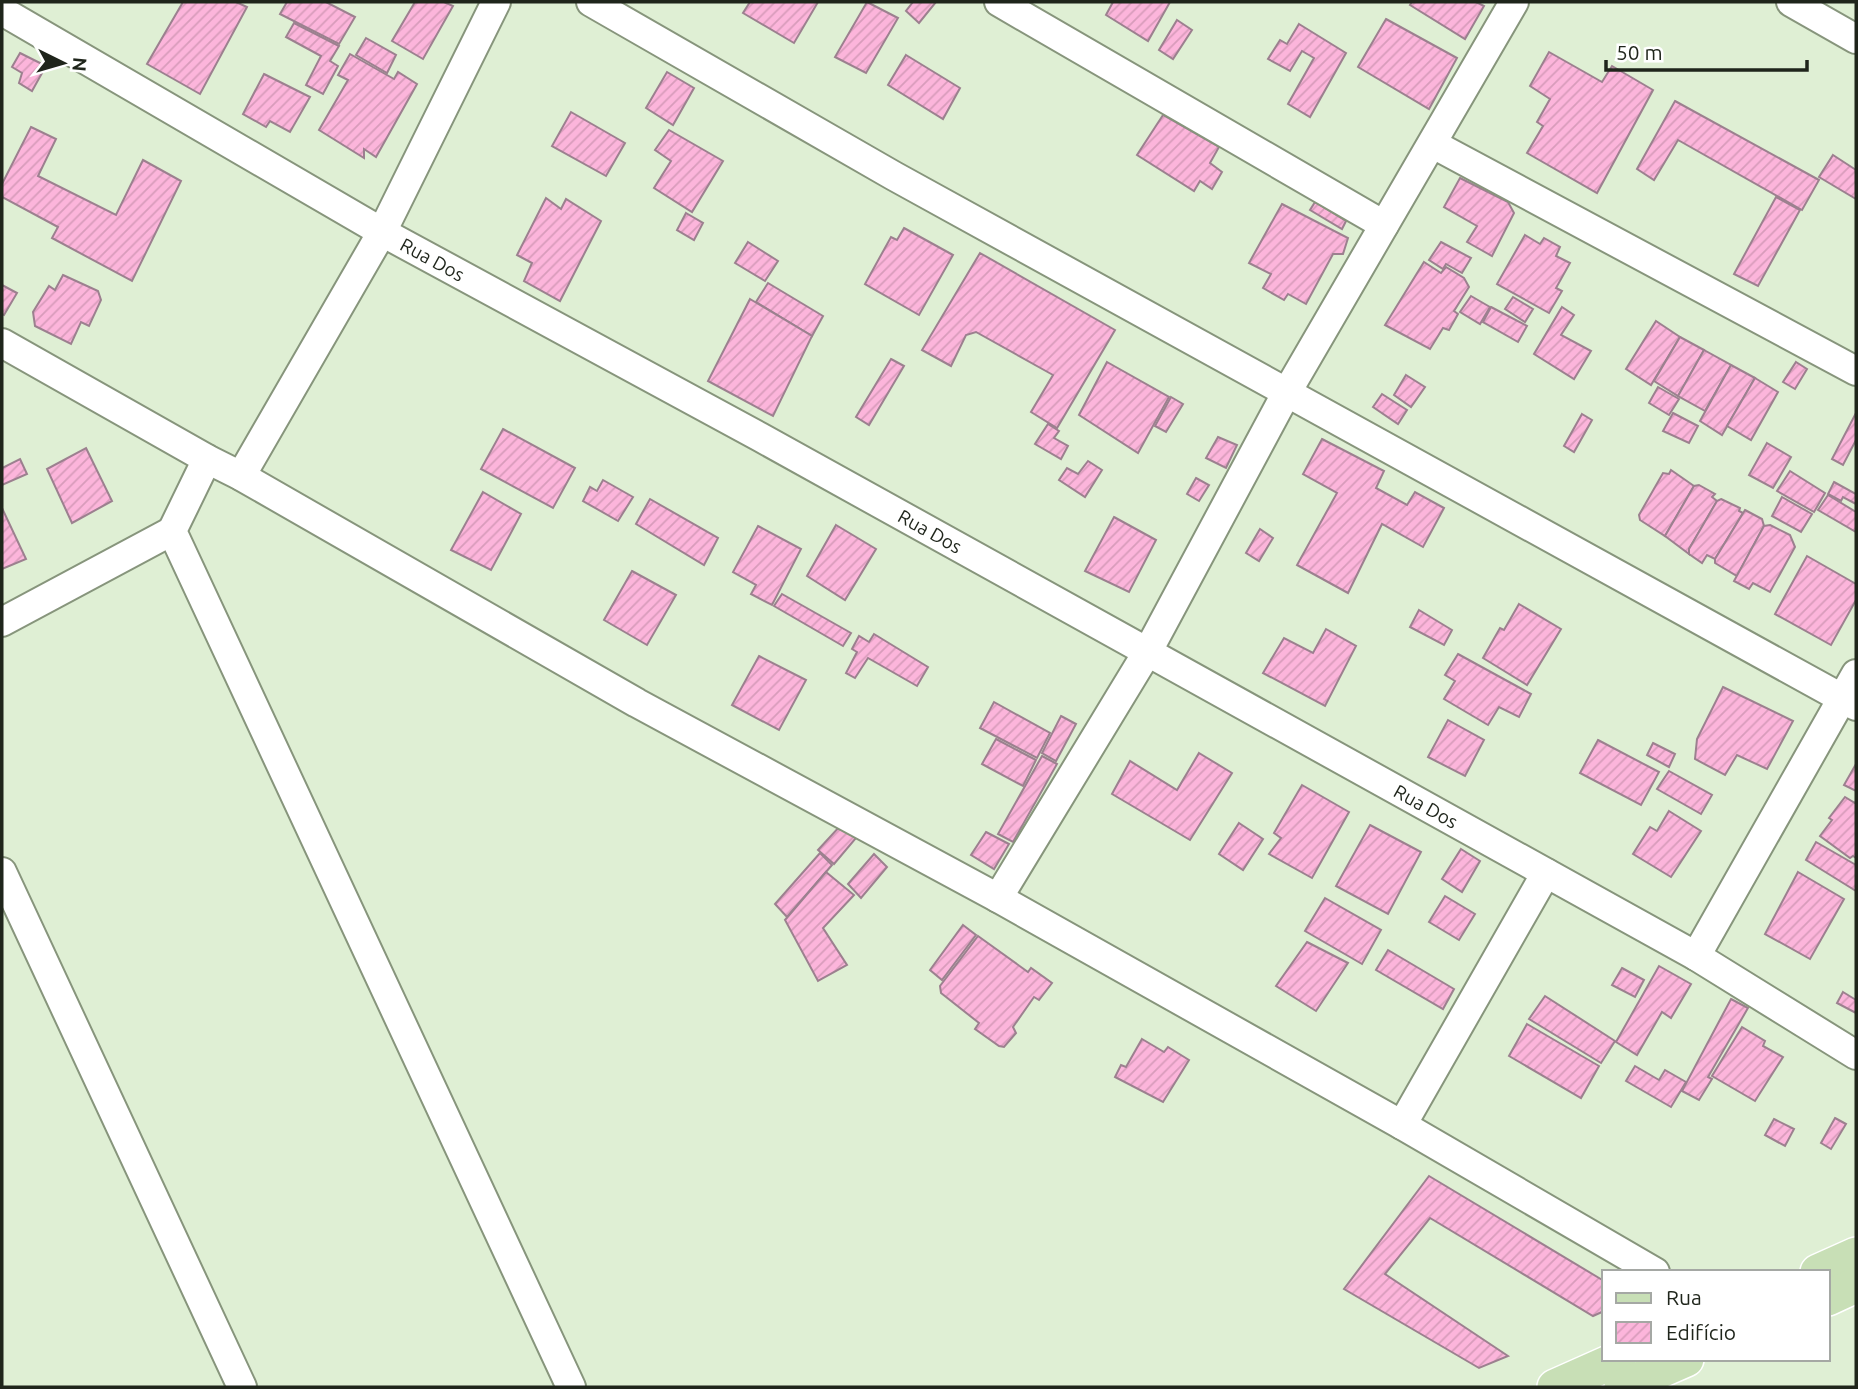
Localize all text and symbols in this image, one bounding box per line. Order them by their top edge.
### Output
north arrow [28,28,98,98]
scale bar [1606,28,1807,72]
text: 50 m [1616,40,1663,64]
text: N [68,56,92,73]
street label: Rua Dos [397,233,468,286]
street label: Rua Dos [894,505,966,558]
street label: Rua Dos [1390,780,1462,833]
legend [1602,1270,1830,1361]
text: Rua [1666,1285,1702,1309]
text: Edifício [1666,1320,1736,1344]

